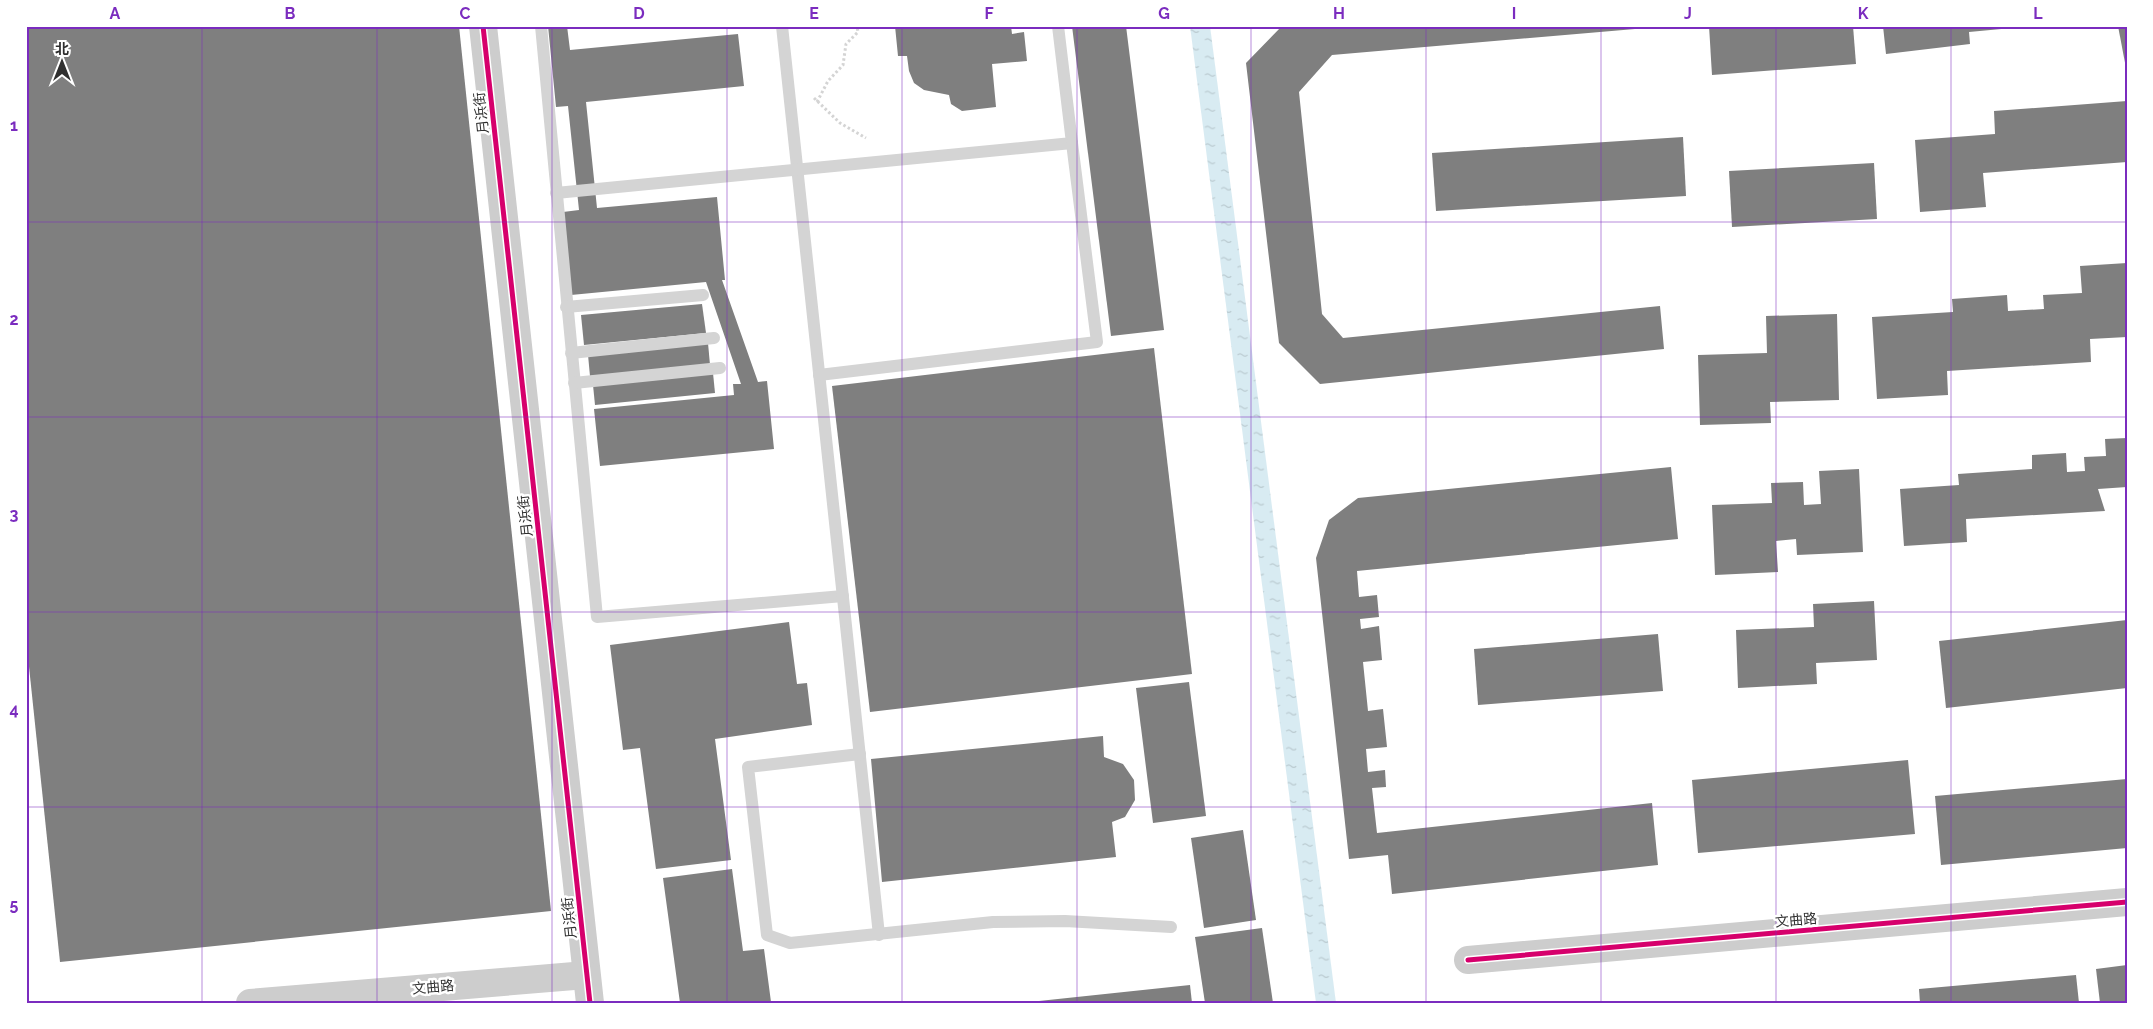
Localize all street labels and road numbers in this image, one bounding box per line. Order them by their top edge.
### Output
street label: 月浜街 [471,91,491,135]
street label: 月浜街 [515,494,535,538]
street label: 月浜街 [559,896,579,940]
street label: 文曲路 [1774,910,1818,930]
street label: 文曲路 [411,977,455,997]

